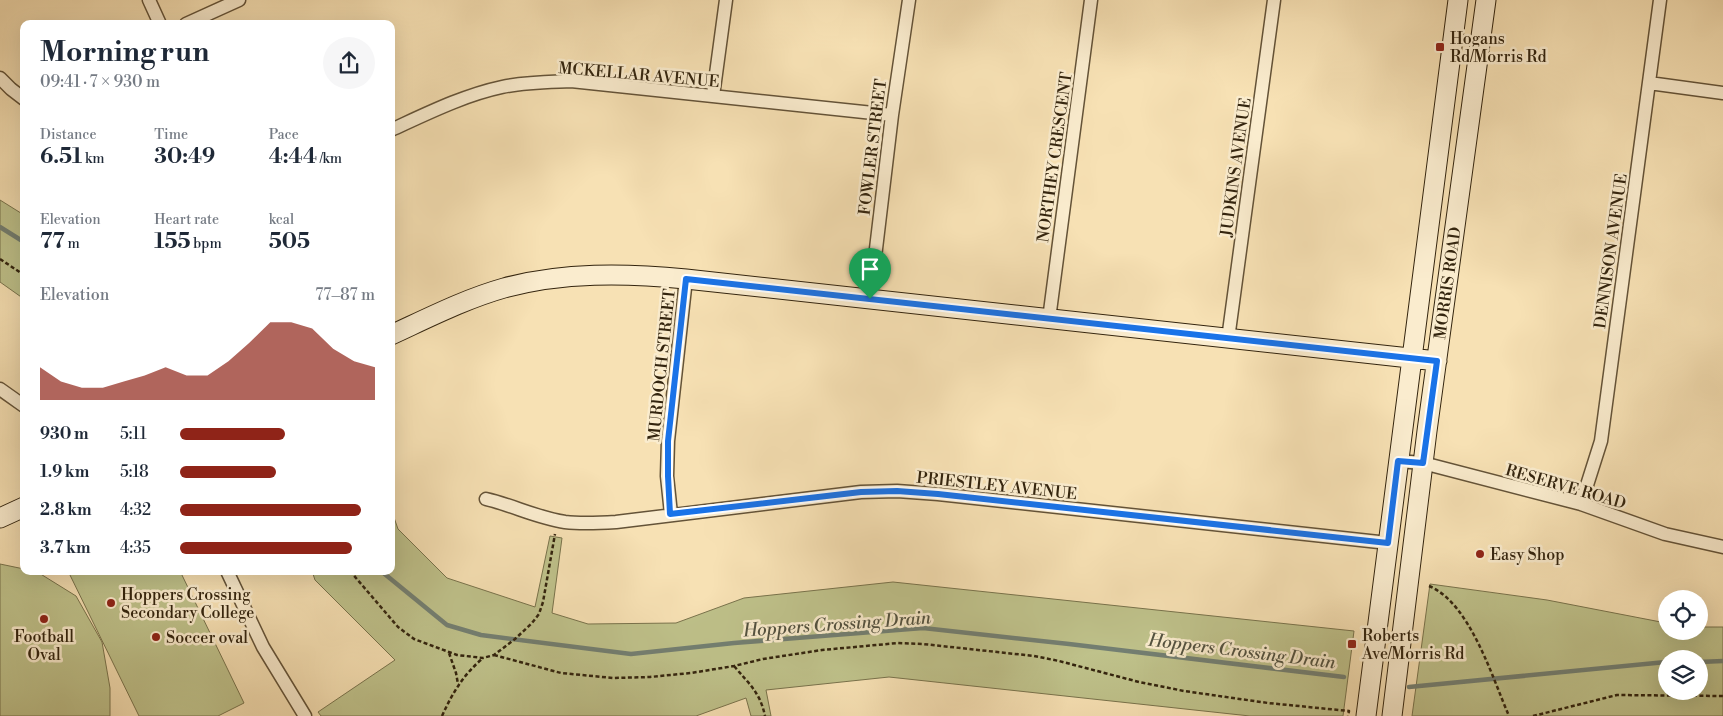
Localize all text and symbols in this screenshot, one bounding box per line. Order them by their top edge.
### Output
place label: Hogans Rd/Morris Rd [1450,29,1547,67]
text: Morning run [40,35,209,70]
button: share [323,37,375,89]
marker: Hogans Rd/Morris Rd [1434,41,1446,53]
street label: MCKELLAR AVENUE [558,58,720,92]
street label: NORTHEY CRESCENT [1033,71,1077,244]
text: 09:41 · 7 × 930 m [40,72,160,92]
street label: FOWLER STREET [855,78,891,216]
street label: JUDKINS AVENUE [1216,96,1256,239]
text: Distance [40,126,97,144]
text: Time [154,126,188,144]
text: Pace [269,126,299,144]
text: 6.51 [40,144,82,170]
text: 30:49 [154,144,215,170]
text: 4:44 [269,144,317,170]
text: km [82,150,105,168]
text: /km [317,150,342,168]
street label: DENNISON AVENUE [1590,172,1632,330]
text: Elevation [40,211,101,229]
text: Heart rate [154,211,219,229]
text: kcal [269,211,294,229]
street label: MORRIS ROAD [1430,226,1466,341]
text: 77 [40,229,65,255]
text: 155 [154,229,190,255]
text: 505 [269,229,310,255]
text: m [65,235,80,253]
text: bpm [190,235,222,253]
pin [849,248,891,299]
icon: arrive [856,255,884,283]
text: Elevation [40,285,109,305]
text: 77–87 m [315,285,375,305]
street label: MURDOCH STREET [644,288,680,443]
text: 930 m [40,424,88,444]
text: 5:11 [120,424,147,444]
street label: RESERVE ROAD [1503,460,1628,514]
text: 1.9 km [40,462,89,482]
text: 5:18 [120,462,149,482]
street label: PRIESTLEY AVENUE [916,468,1078,504]
text: 2.8 km [40,500,92,520]
text: 4:32 [120,500,151,520]
text: 3.7 km [40,538,90,558]
text: 4:35 [120,538,151,558]
place label: Easy Shop [1490,545,1565,565]
marker: Easy Shop [1474,548,1486,560]
place label: Hoppers Crossing Secondary College [121,585,254,623]
map controls [1658,590,1708,700]
button: locate [1658,590,1708,640]
marker: Hoppers Crossing Secondary College [105,597,117,609]
water label: Hoppers Crossing Drain [741,606,933,643]
marker: Football Oval [38,613,50,625]
place label: Roberts Ave/Morris Rd [1361,626,1464,664]
place label: Football Oval [14,627,74,665]
place label: Soccer oval [166,628,248,648]
water label: Hoppers Crossing Drain [1146,628,1338,675]
marker: Soccer oval [150,631,162,643]
marker: Roberts Ave/Morris Rd [1346,638,1358,650]
button: layers [1658,650,1708,700]

